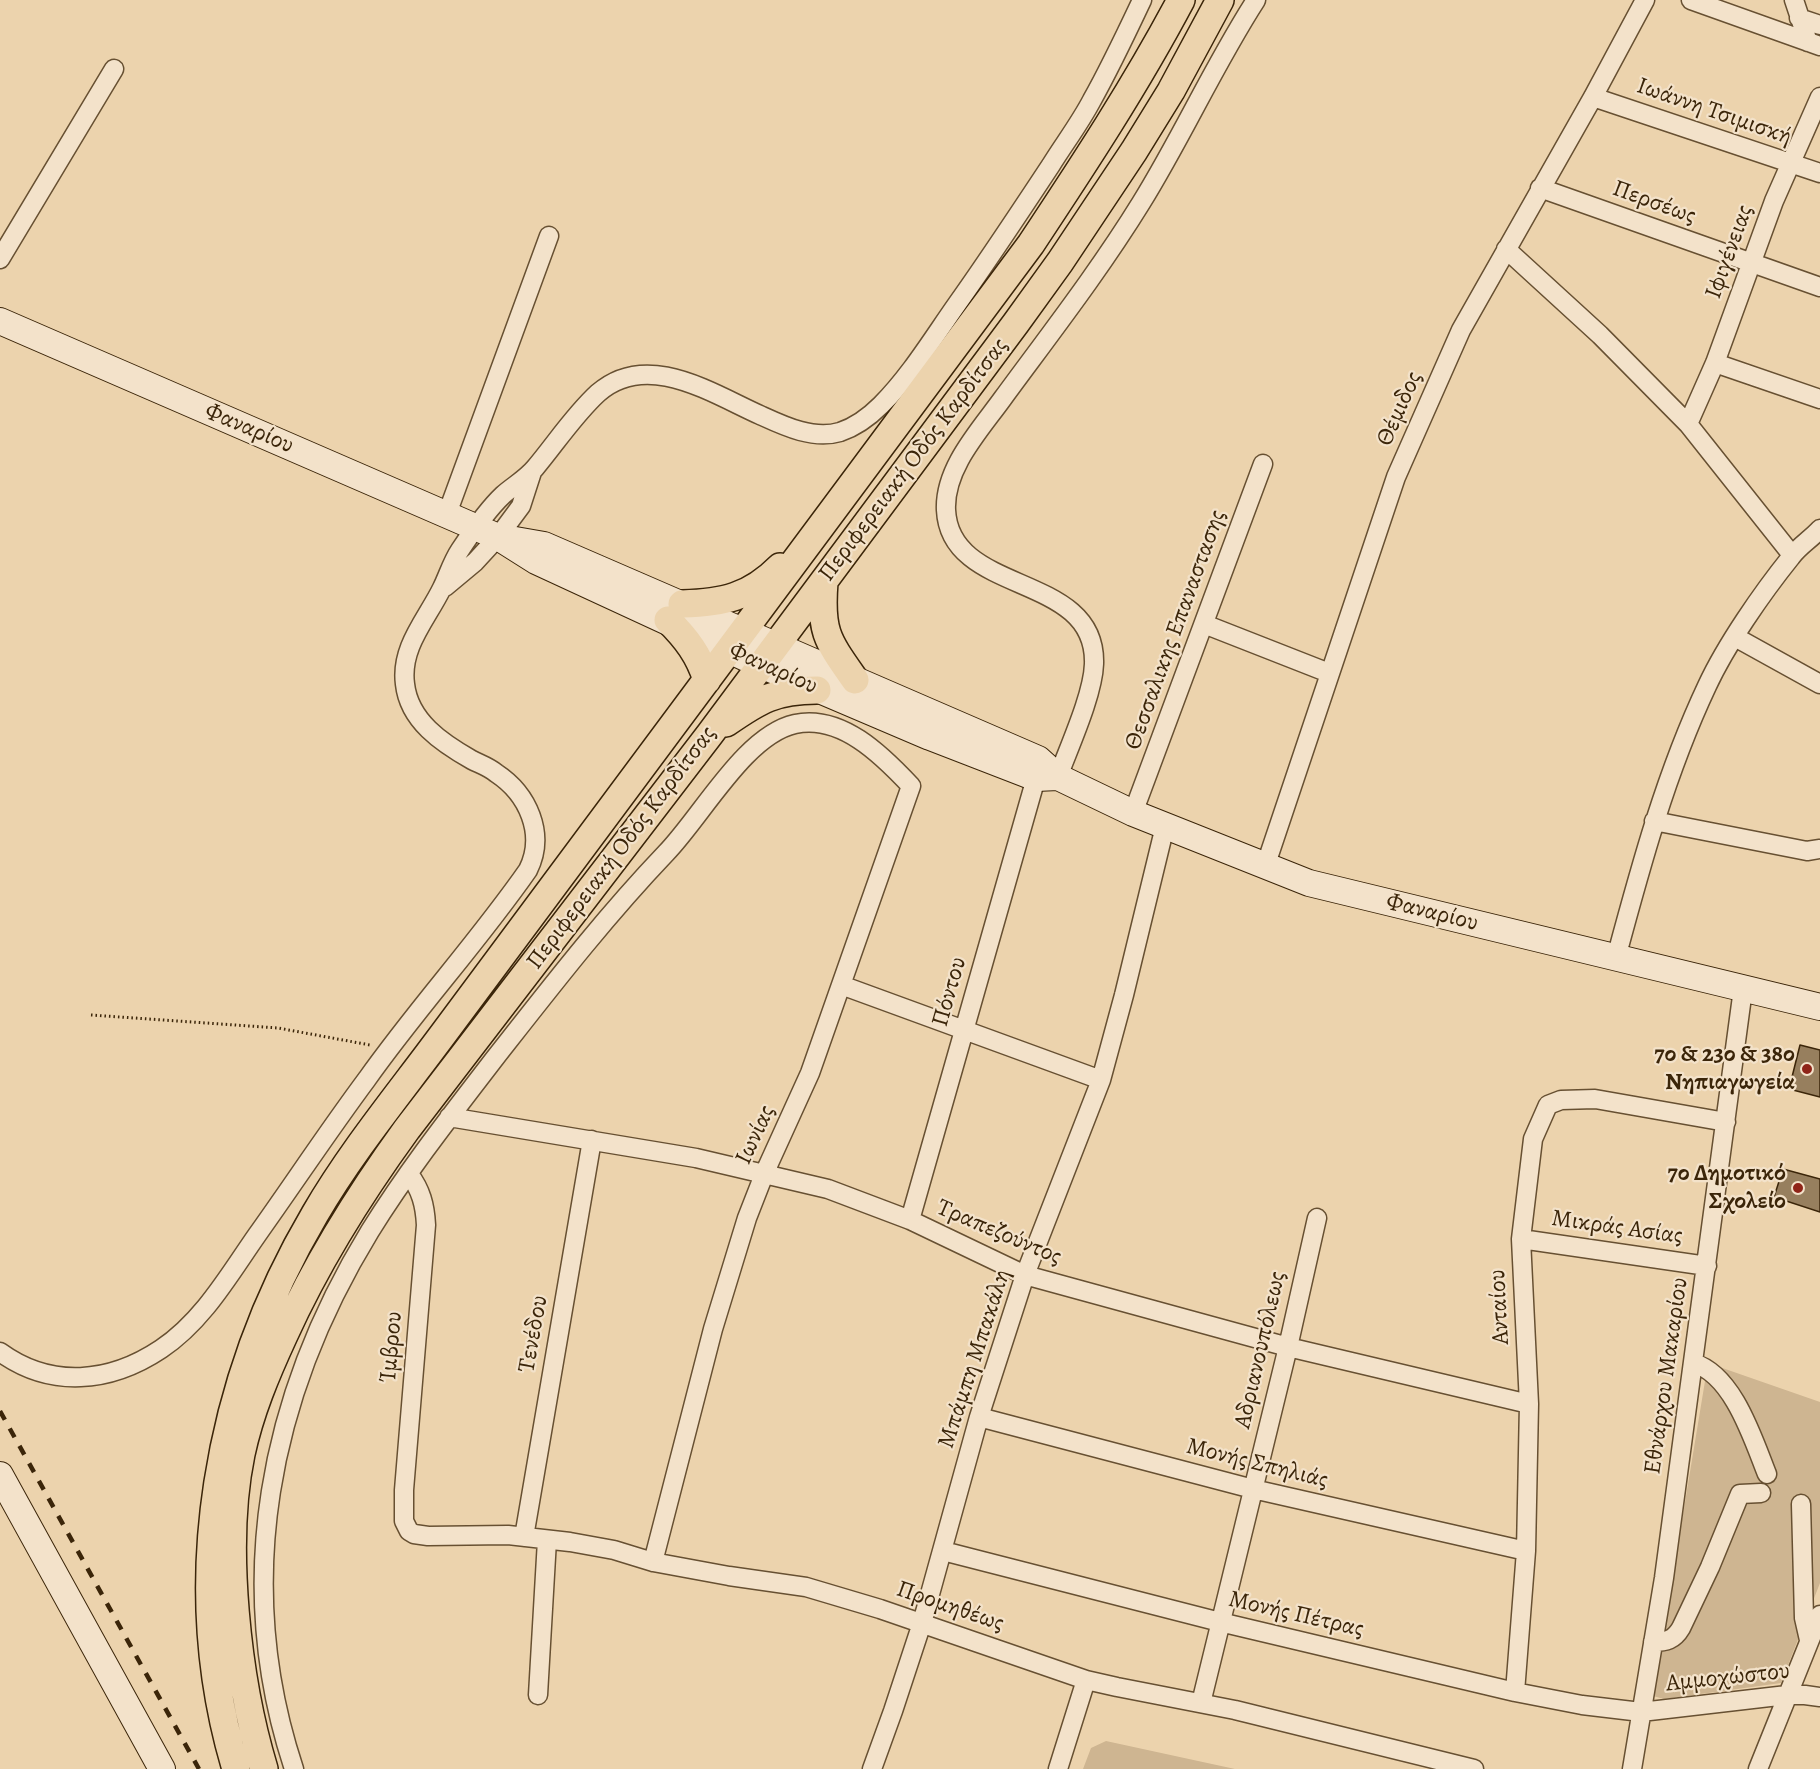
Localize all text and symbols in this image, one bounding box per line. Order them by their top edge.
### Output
street label: Ιωάννη Τσιμισκή [1633,72,1795,152]
street label: Περσέως [1608,175,1700,231]
street label: Ιφιγένειας [1700,201,1760,303]
street label: Περιφερειακή Οδός Καρδίτσας [813,332,1015,588]
street label: Θέμιδος [1371,367,1429,451]
street label: Φαναρίου [200,397,298,461]
street label: Θεσσαλικης Επαναστασης [1119,506,1233,754]
street label: Φαναρίου [724,637,822,701]
street label: Περιφερειακή Οδός Καρδίτσας [521,720,723,976]
street label: Φαναρίου [1383,888,1481,938]
street label: Πόντου [926,954,974,1030]
place label: 7ο & 23ο & 38ο Νηπιαγωγεία [1654,1041,1795,1097]
marker: 7ο & 23ο & 38ο Νηπιαγωγεία [1800,1062,1814,1076]
street label: Ιωνίας [730,1101,782,1169]
place label: 7ο Δημοτικό Σχολείο [1667,1160,1786,1216]
marker: 7ο Δημοτικό Σχολείο [1791,1181,1805,1195]
street label: Τραπεζούντος [932,1194,1066,1272]
street label: Μικράς Ασίας [1550,1205,1684,1251]
street label: Μπάμπη Μπακάλη [932,1266,1018,1452]
street label: Αδριανουπόλεως [1229,1269,1293,1431]
street label: Ανταίου [1484,1269,1516,1345]
street label: Εθνάρχου Μακαρίου [1639,1276,1695,1476]
street label: Τενέδου [513,1293,555,1375]
street label: Ίμβρου [375,1310,409,1384]
street label: Μονής Σπηλιάς [1183,1432,1331,1496]
street label: Προμηθέως [892,1575,1008,1639]
street label: Μονής Πέτρας [1225,1585,1367,1645]
street label: Αμμοχώστου [1665,1657,1791,1699]

